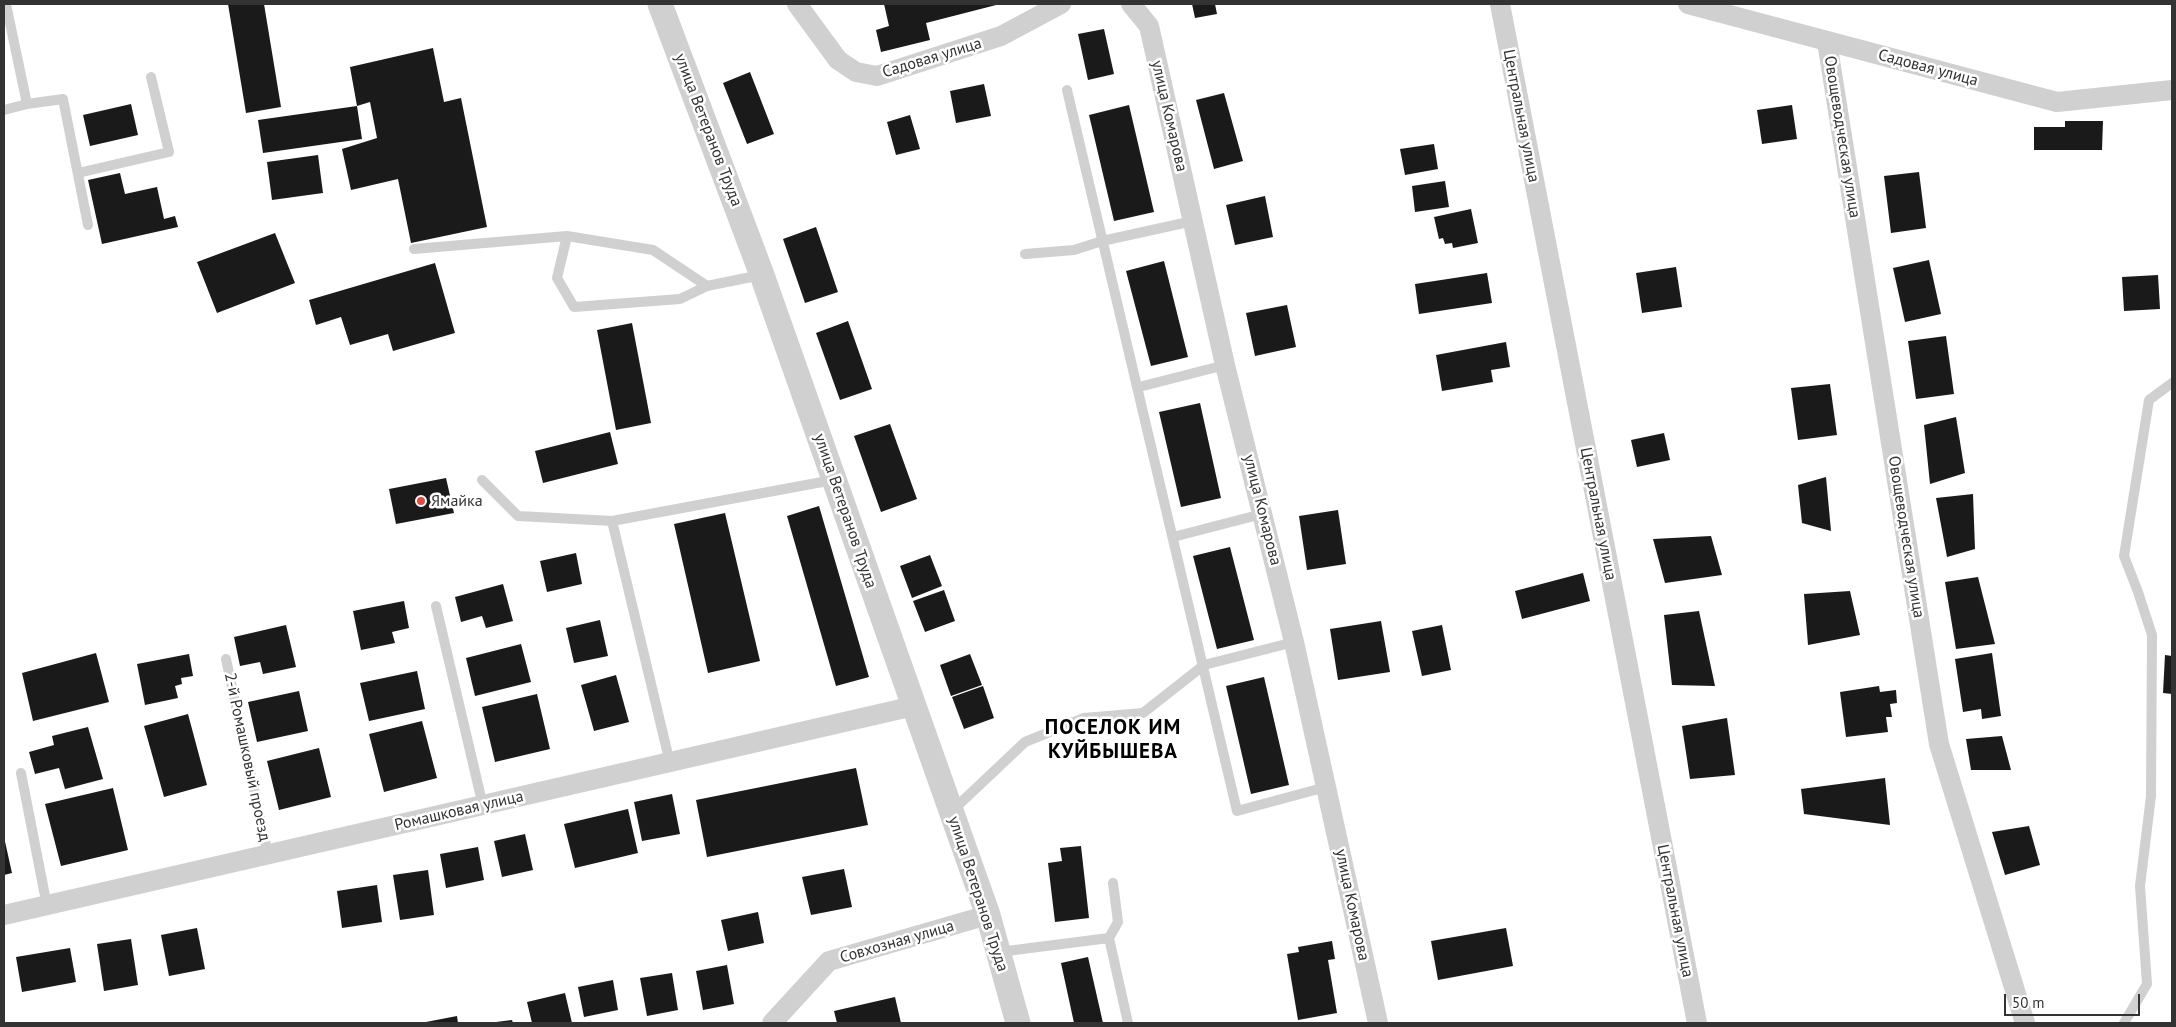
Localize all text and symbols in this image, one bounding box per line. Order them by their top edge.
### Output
street label: Садовая улица [880,34,984,82]
street label: Садовая улица [1876,45,1980,91]
street label: Центральная улица [1499,48,1543,184]
street label: улица Ветеранов Труда [670,51,746,209]
street label: Овощеводческая улица [1820,55,1864,219]
street label: улица Комарова [1147,58,1191,174]
street label: улица Ветеранов Труда [810,431,880,591]
street label: Центральная улица [1576,446,1620,582]
street label: улица Комарова [1239,453,1285,567]
street label: Овощеводческая улица [1884,455,1928,619]
place label: Ямайка [431,491,483,511]
marker: Ямайка [415,495,427,507]
street label: 2-й Ромашковый проезд [220,671,274,843]
district label: ПОСЕЛОК ИМ КУЙБЫШЕВА [1044,715,1182,765]
street label: Ромашковая улица [393,787,525,835]
street label: улица Ветеранов Труда [944,814,1012,974]
street label: Центральная улица [1653,843,1697,979]
street label: улица Комарова [1331,847,1373,963]
street label: Совхозная улица [838,917,956,967]
scale bar [2006,984,2142,1016]
text: 50 m [2012,993,2045,1012]

